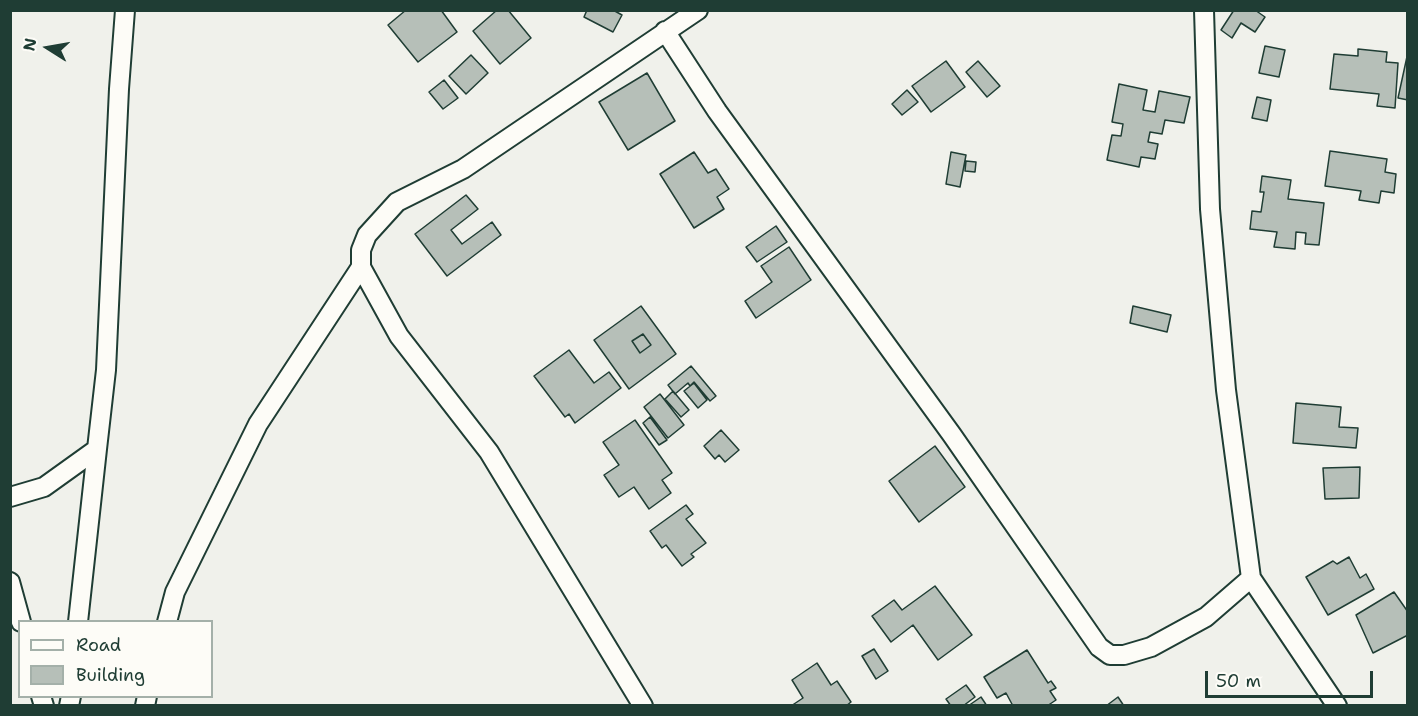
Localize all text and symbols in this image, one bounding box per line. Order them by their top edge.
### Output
north arrow [18,18,78,78]
text: N [18,36,41,53]
legend [18,620,213,698]
text: Road [76,633,121,657]
scale bar [1208,659,1376,697]
text: Building [76,663,145,687]
text: 50 m [1216,669,1261,693]

